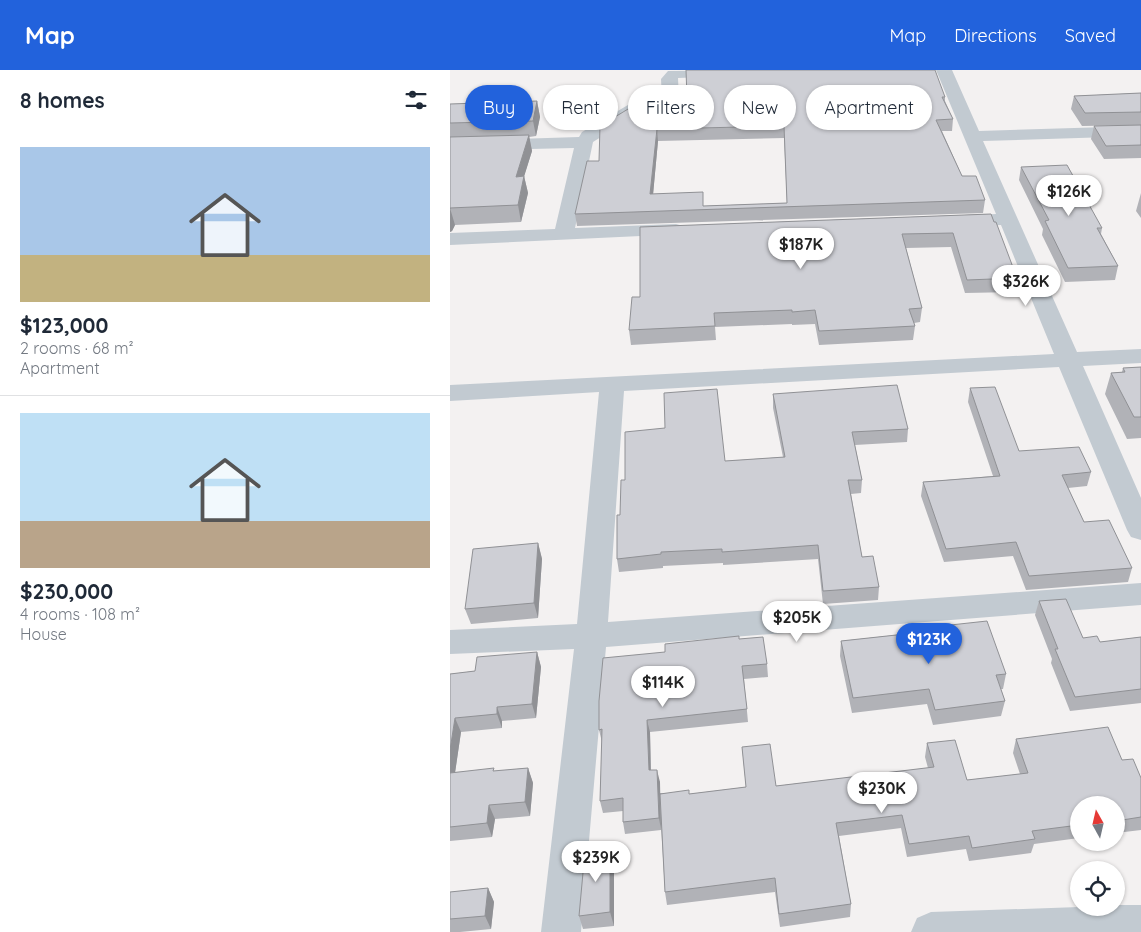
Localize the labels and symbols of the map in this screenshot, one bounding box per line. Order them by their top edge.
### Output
pin: $126K [1034,174,1104,217]
pin: $187K [766,228,836,270]
pin: $326K [991,264,1061,307]
pin: $205K [762,600,832,643]
pin: $123K [894,622,964,665]
pin: $114K [628,666,698,708]
pin: $230K [847,772,917,814]
north arrow [1070,796,1125,851]
pin: $239K [561,840,631,883]

